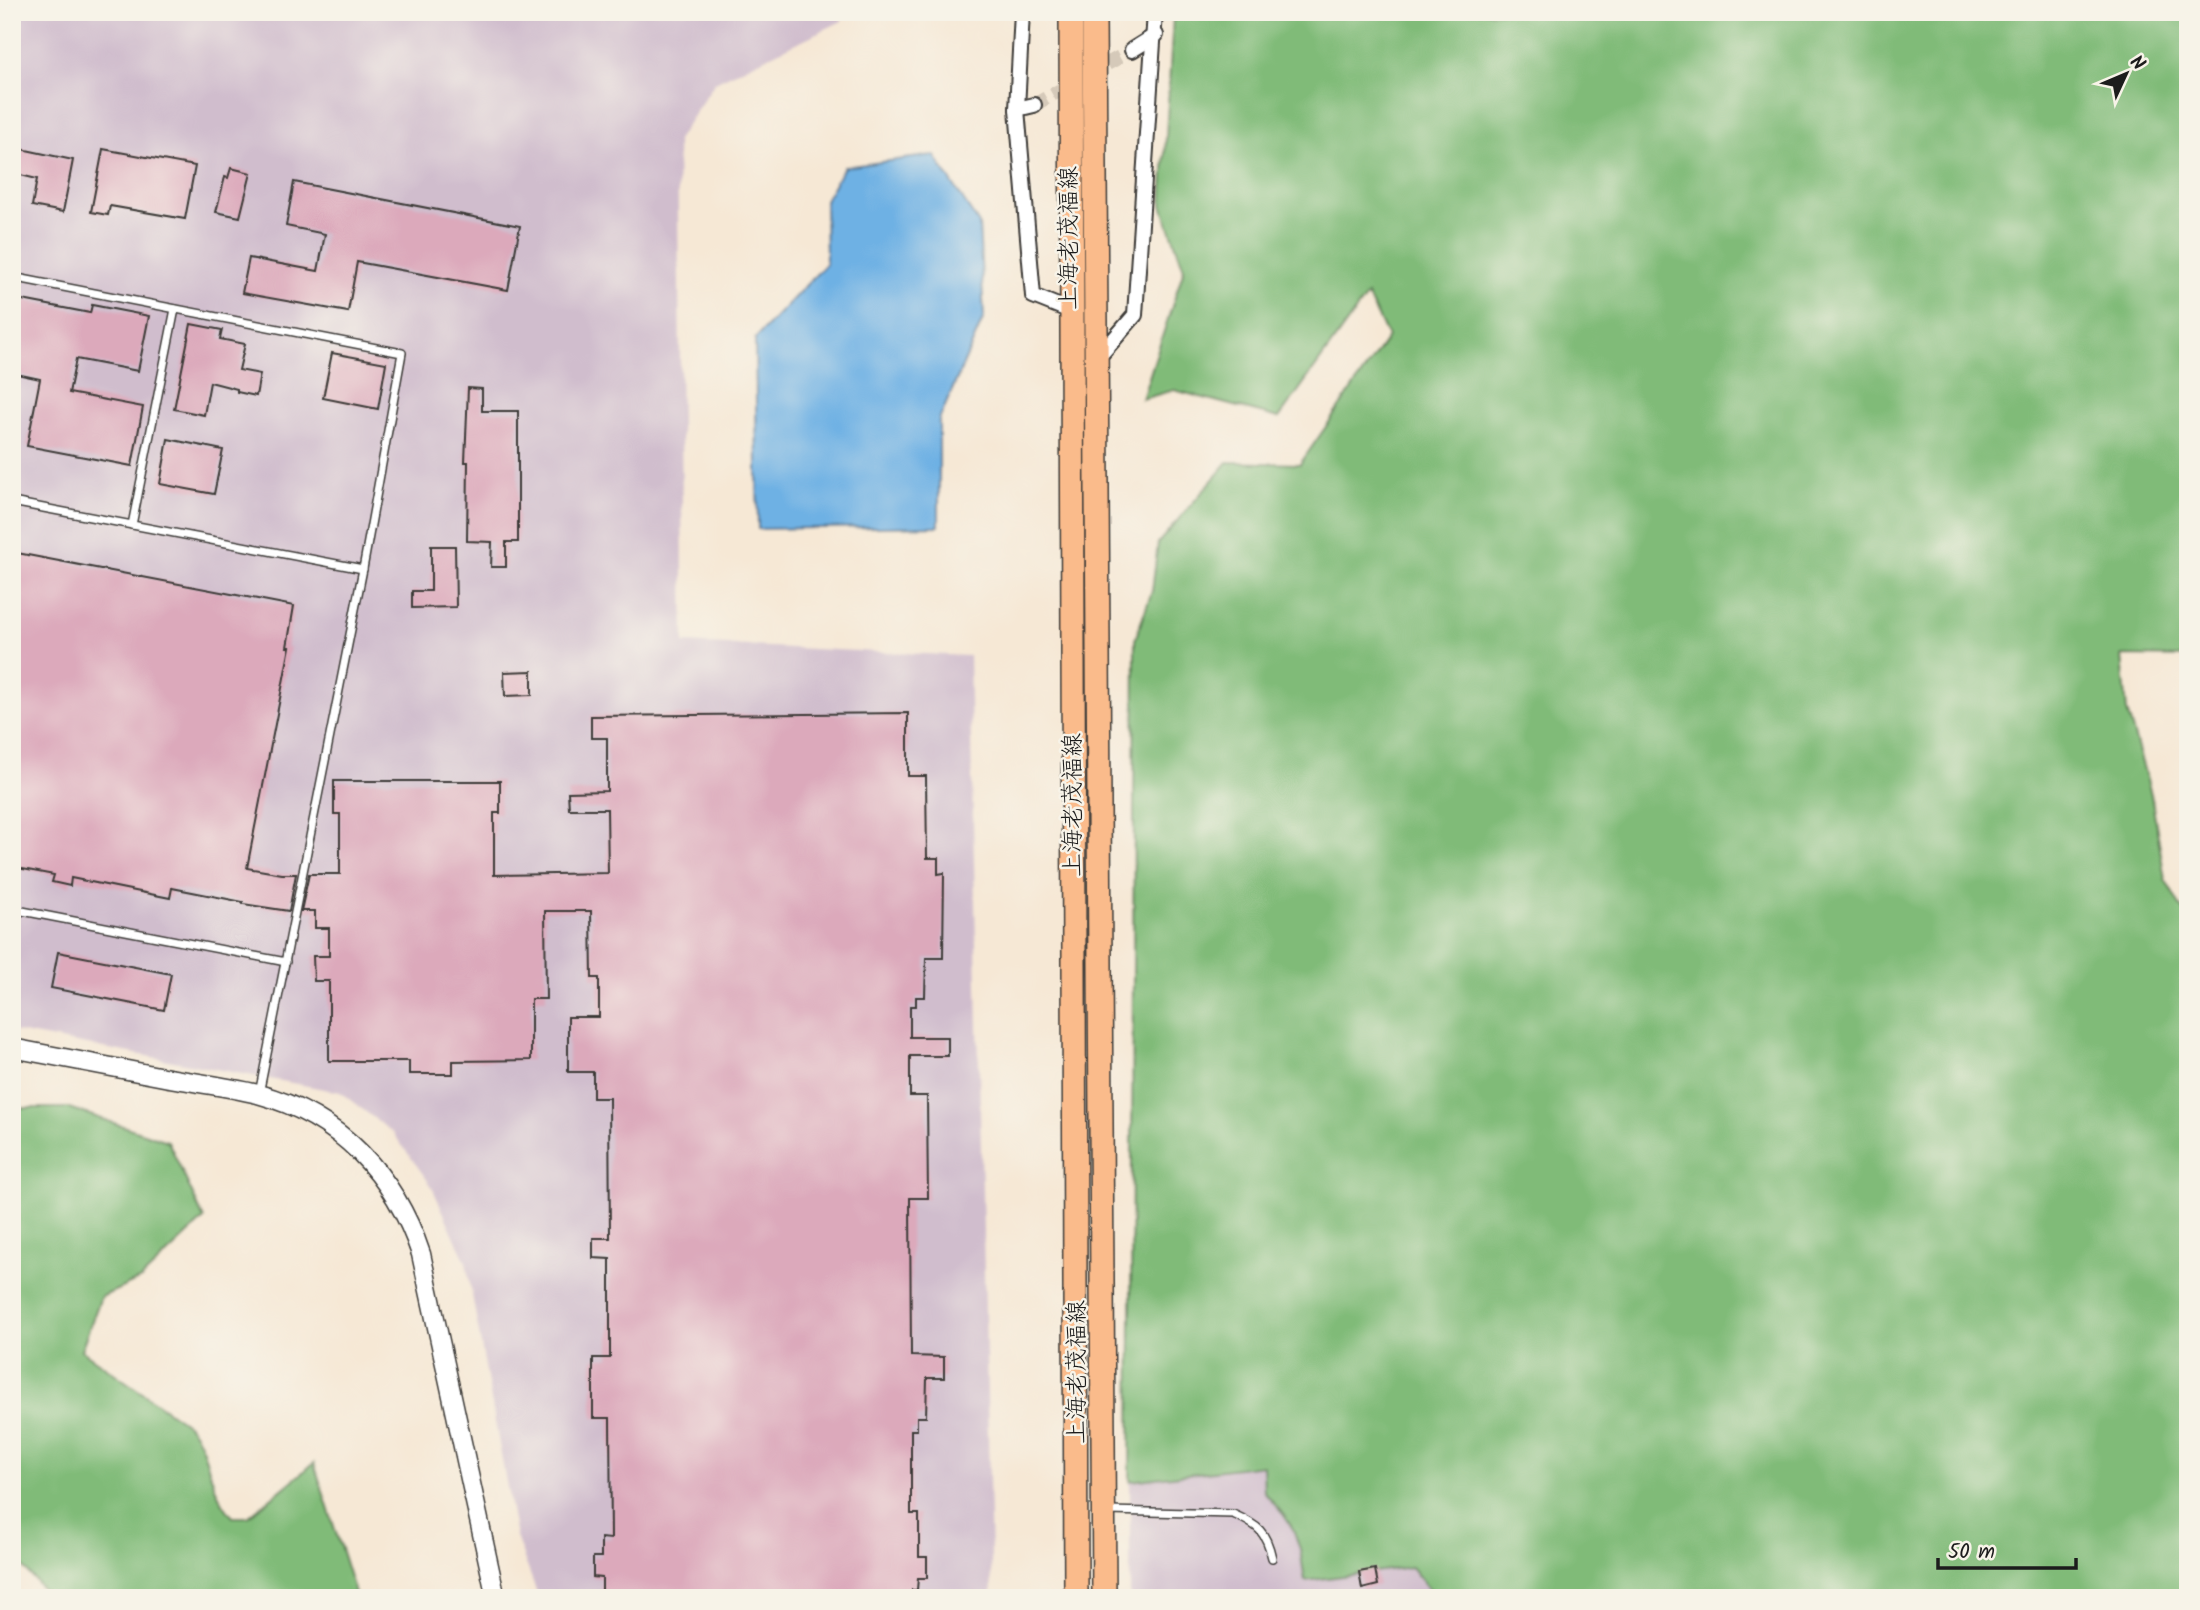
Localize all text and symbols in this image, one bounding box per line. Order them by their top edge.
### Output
north arrow [2092,38,2162,108]
text: N [2122,49,2152,78]
street label: 上海老茂福線 [1050,166,1089,310]
street label: 上海老茂福線 [1054,733,1093,877]
street label: 上海老茂福線 [1058,1300,1097,1444]
scale bar [1938,1526,2076,1570]
text: 50 m [1948,1536,1995,1569]

